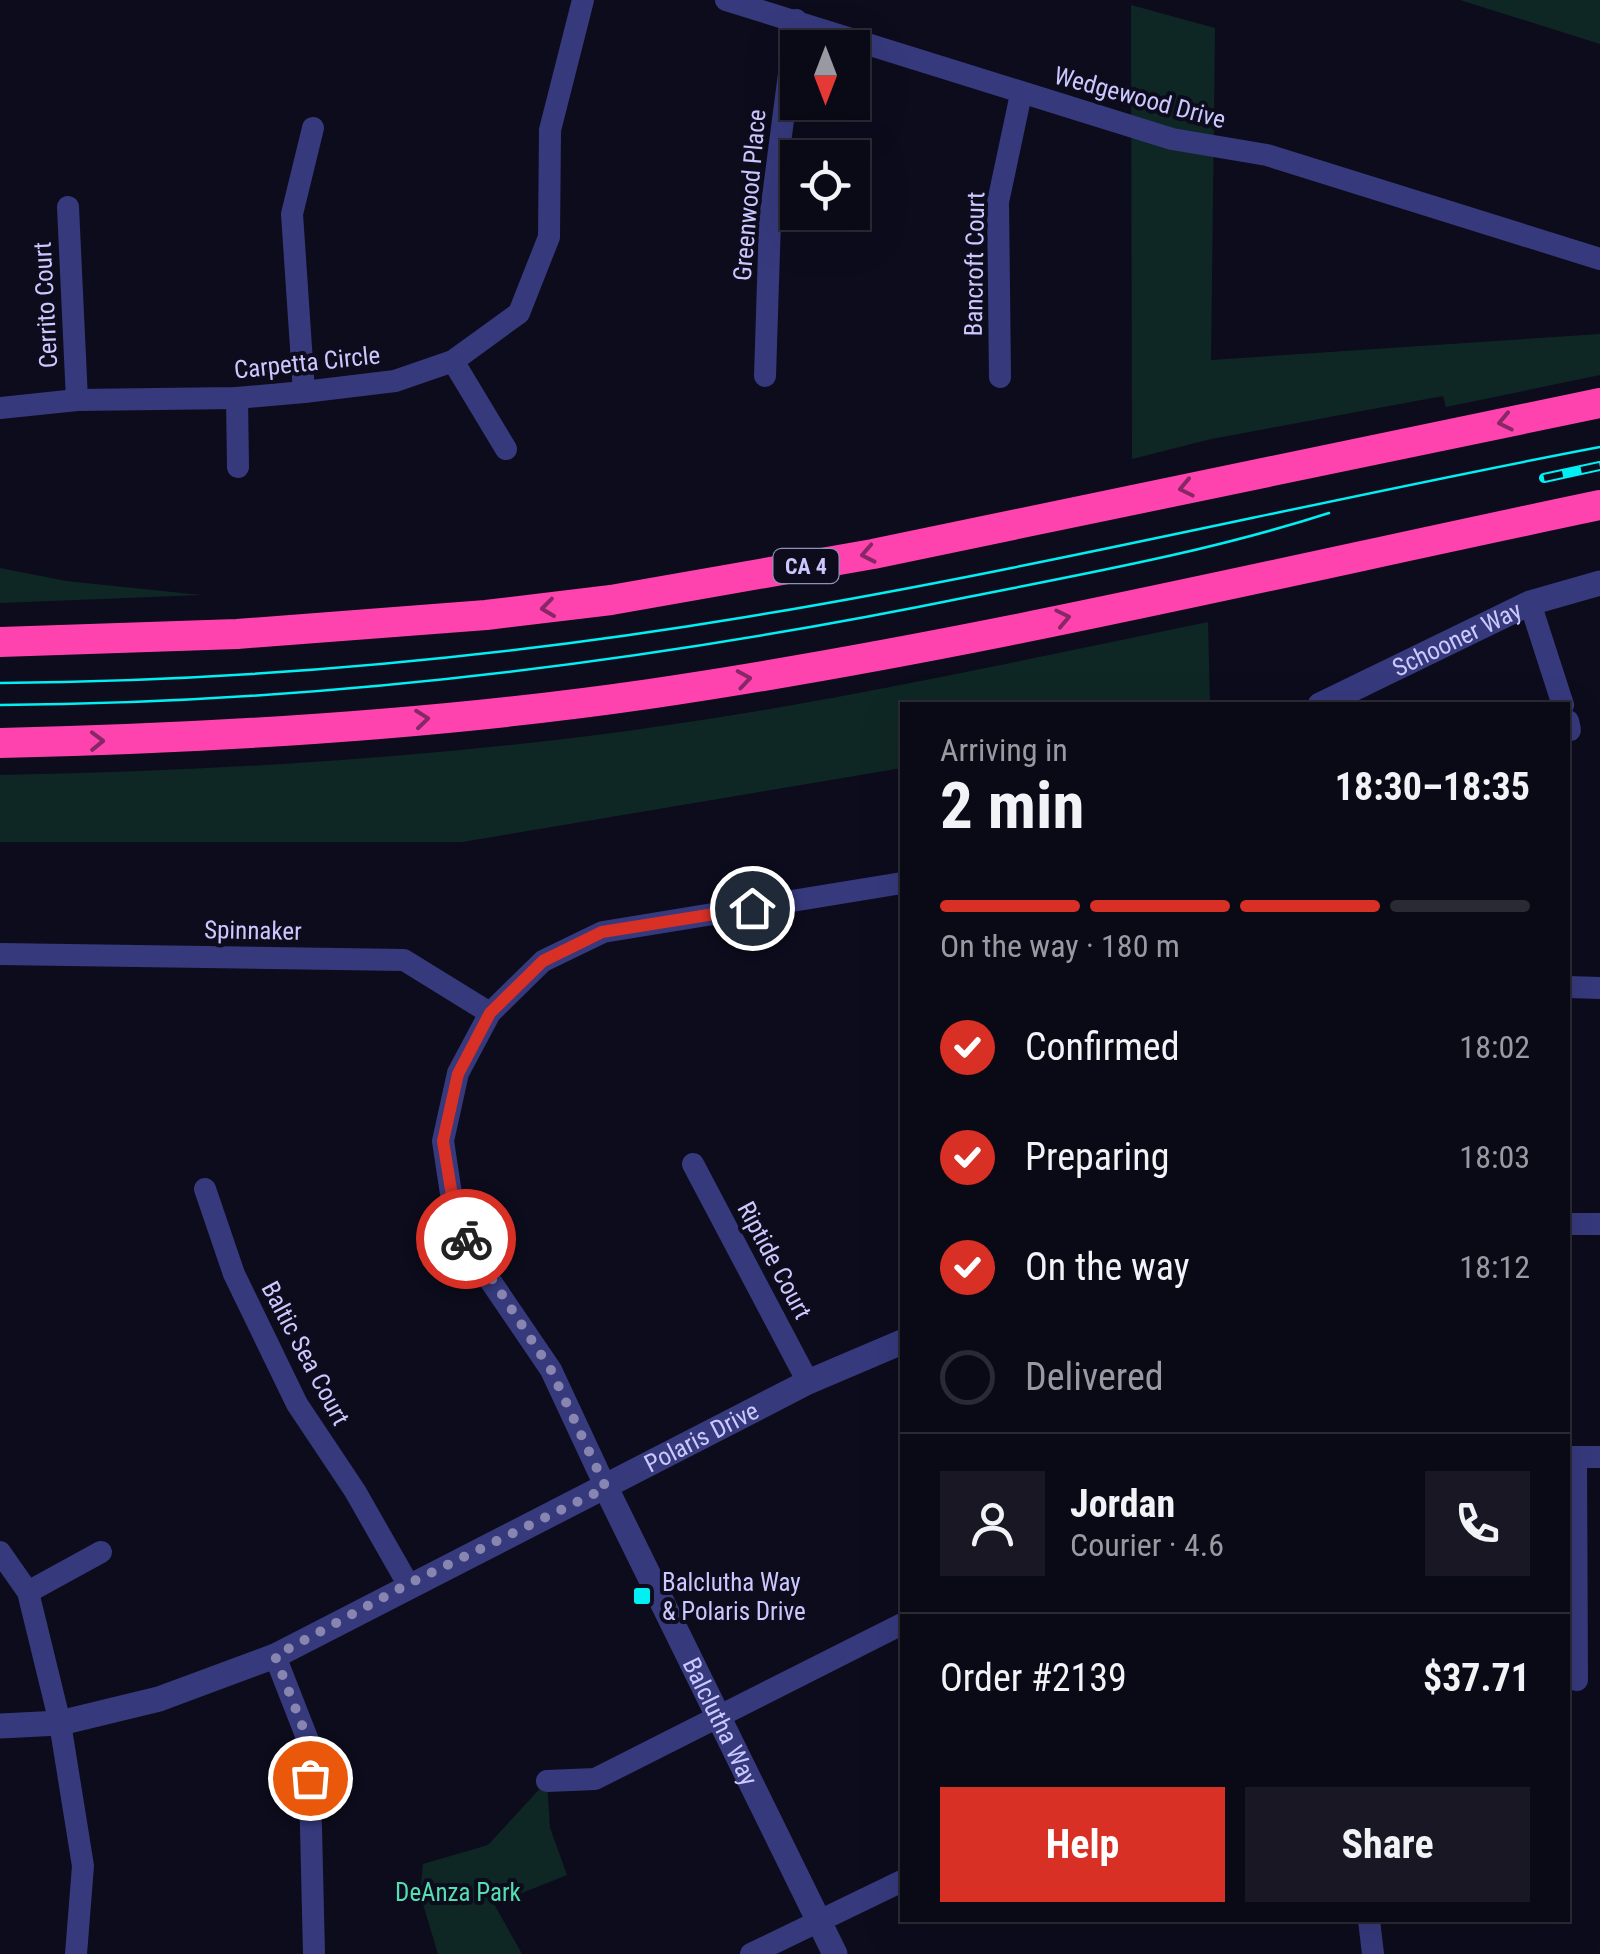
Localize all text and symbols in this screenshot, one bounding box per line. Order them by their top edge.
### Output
north arrow [780,30,870,120]
map controls [780,30,870,230]
street label: Wedgewood Drive [1051,61,1229,134]
street label: Greenwood Place [728,108,771,282]
button: locate [780,140,870,230]
street label: Bancroft Court [959,191,990,337]
street label: Cerrito Court [28,241,63,369]
street label: Carpetta Circle [233,340,381,385]
one-way arrow [1496,411,1513,432]
one-way arrow [1178,477,1195,498]
one-way arrow [860,543,877,564]
road number: CA 4 [774,549,838,583]
street label: Schooner Way [1388,595,1526,683]
one-way arrow [539,597,555,618]
one-way arrow [1054,608,1071,629]
one-way arrow [736,670,752,691]
one-way arrow [414,709,430,730]
one-way arrow [90,730,106,751]
text: Arriving in [940,731,1068,769]
text: 18:30–18:35 [1335,765,1530,809]
text: 2 min [940,768,1084,844]
pin [710,866,795,951]
icon: home [725,881,780,936]
street label: Spinnaker [204,915,302,946]
text: On the way · 180 m [940,927,1180,965]
icon: check [940,1020,995,1075]
text: Confirmed [1025,1025,1180,1069]
text: 18:02 [1459,1028,1530,1066]
icon: check [940,1130,995,1185]
text: Preparing [1025,1135,1170,1179]
text: 18:03 [1459,1138,1530,1176]
courier [416,1189,516,1289]
street label: Riptide Court [732,1197,818,1324]
icon: bike [439,1212,494,1267]
icon: check [940,1240,995,1295]
text: On the way [1025,1245,1190,1289]
text: 18:12 [1459,1248,1530,1286]
street label: Baltic Sea Court [256,1276,356,1430]
text: Delivered [1025,1355,1164,1399]
street label: Polaris Drive [640,1396,764,1479]
button: person [940,1471,1045,1576]
button: phone [1425,1471,1530,1576]
text: Jordan [1070,1482,1175,1526]
text: Courier · 4.6 [1070,1526,1224,1564]
place label: Balclutha Way & Polaris Drive [662,1568,806,1626]
marker: Balclutha Way & Polaris Drive [631,1585,653,1607]
street label: Balclutha Way [677,1653,764,1790]
text: Order #2139 [940,1656,1127,1700]
text: $37.71 [1423,1656,1530,1700]
pin [268,1736,353,1821]
icon: bag [283,1751,338,1806]
button: Help [940,1787,1225,1902]
button: Share [1245,1787,1530,1902]
park label: DeAnza Park [395,1878,522,1907]

